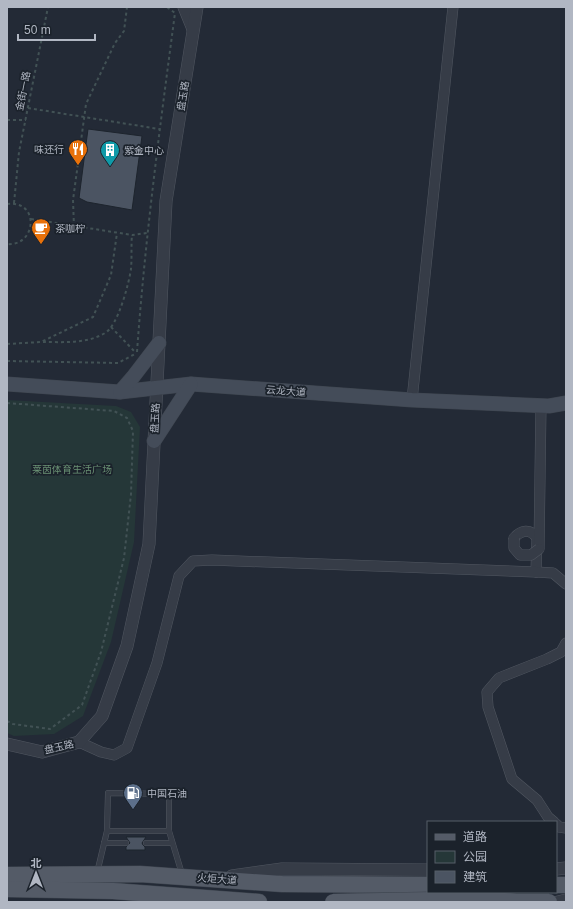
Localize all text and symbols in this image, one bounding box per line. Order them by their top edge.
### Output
scale bar [18,16,95,42]
text: 50 m [24,23,51,37]
street label: 金街一路 [14,70,32,112]
street label: 盘玉路 [175,80,191,112]
restaurant icon: 味还行 [67,138,89,166]
building icon: 紫金中心 [99,139,121,167]
place label: 味还行 [34,144,64,155]
place label: 紫金中心 [124,145,164,156]
cafe icon: 茶咖柠 [30,217,52,245]
place label: 茶咖柠 [55,223,85,234]
street label: 云龙大道 [266,384,306,398]
street label: 盘玉路 [149,403,161,433]
park label: 莱茵体育生活广场 [32,464,112,475]
street label: 盘玉路 [43,738,75,756]
fuel station icon: 中国石油 [122,782,144,810]
place label: 中国石油 [147,788,187,799]
legend [427,821,557,893]
text: 道路 [463,830,487,844]
text: 公园 [463,850,487,864]
north arrow [16,853,56,893]
text: 北 [31,857,42,869]
text: 建筑 [463,870,487,884]
street label: 火炬大道 [197,872,237,886]

